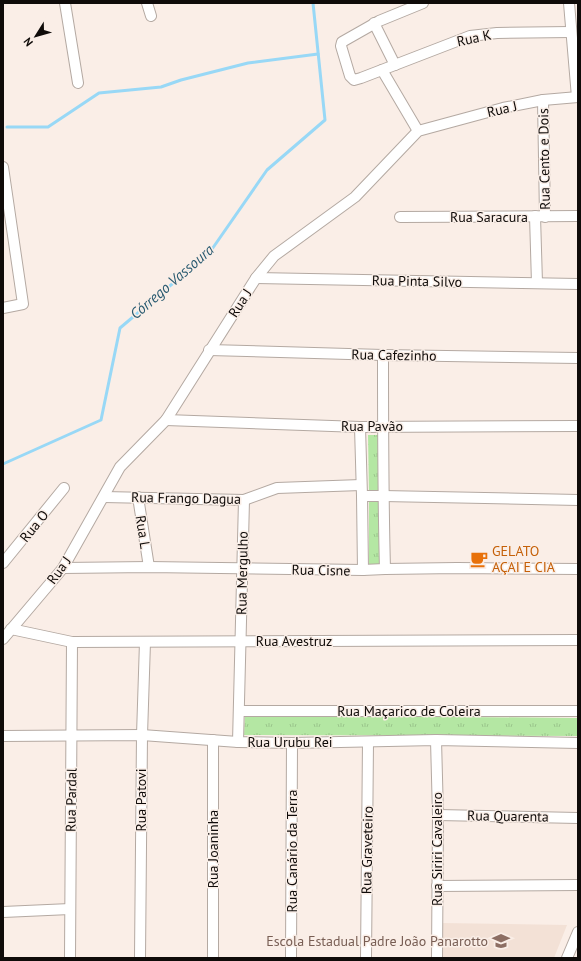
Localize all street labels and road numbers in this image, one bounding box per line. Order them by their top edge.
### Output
street label: Rua K [455,25,493,50]
street label: Rua J [485,97,519,121]
street label: Rua Cento e Dois [534,108,554,210]
street label: Rua Saracura [450,208,528,226]
street label: Rua Pinta Silvo [372,271,462,291]
street label: Rua J [224,285,256,321]
street label: Rua Cafezinho [351,345,437,365]
street label: Rua Pavão [341,417,403,435]
street label: Rua Frango Dagua [131,488,241,508]
street label: Rua O [16,506,52,546]
street label: Rua L [131,514,155,550]
street label: Rua Mergulho [232,531,252,615]
street label: Rua J [43,552,75,588]
street label: Rua Cisne [291,560,351,580]
street label: Rua Avestruz [256,632,332,650]
street label: Rua Maçarico de Coleira [337,702,481,720]
street label: Rua Urubu Rei [247,733,333,751]
street label: Rua Pardal [61,768,81,832]
street label: Rua Patovi [132,768,150,832]
street label: Rua Canário da Terra [283,790,301,912]
street label: Rua Siriri Cavaleiro [428,792,446,906]
street label: Rua Graveteiro [357,806,377,894]
street label: Rua Quarenta [467,806,549,826]
street label: Rua Joaninha [204,810,222,888]

